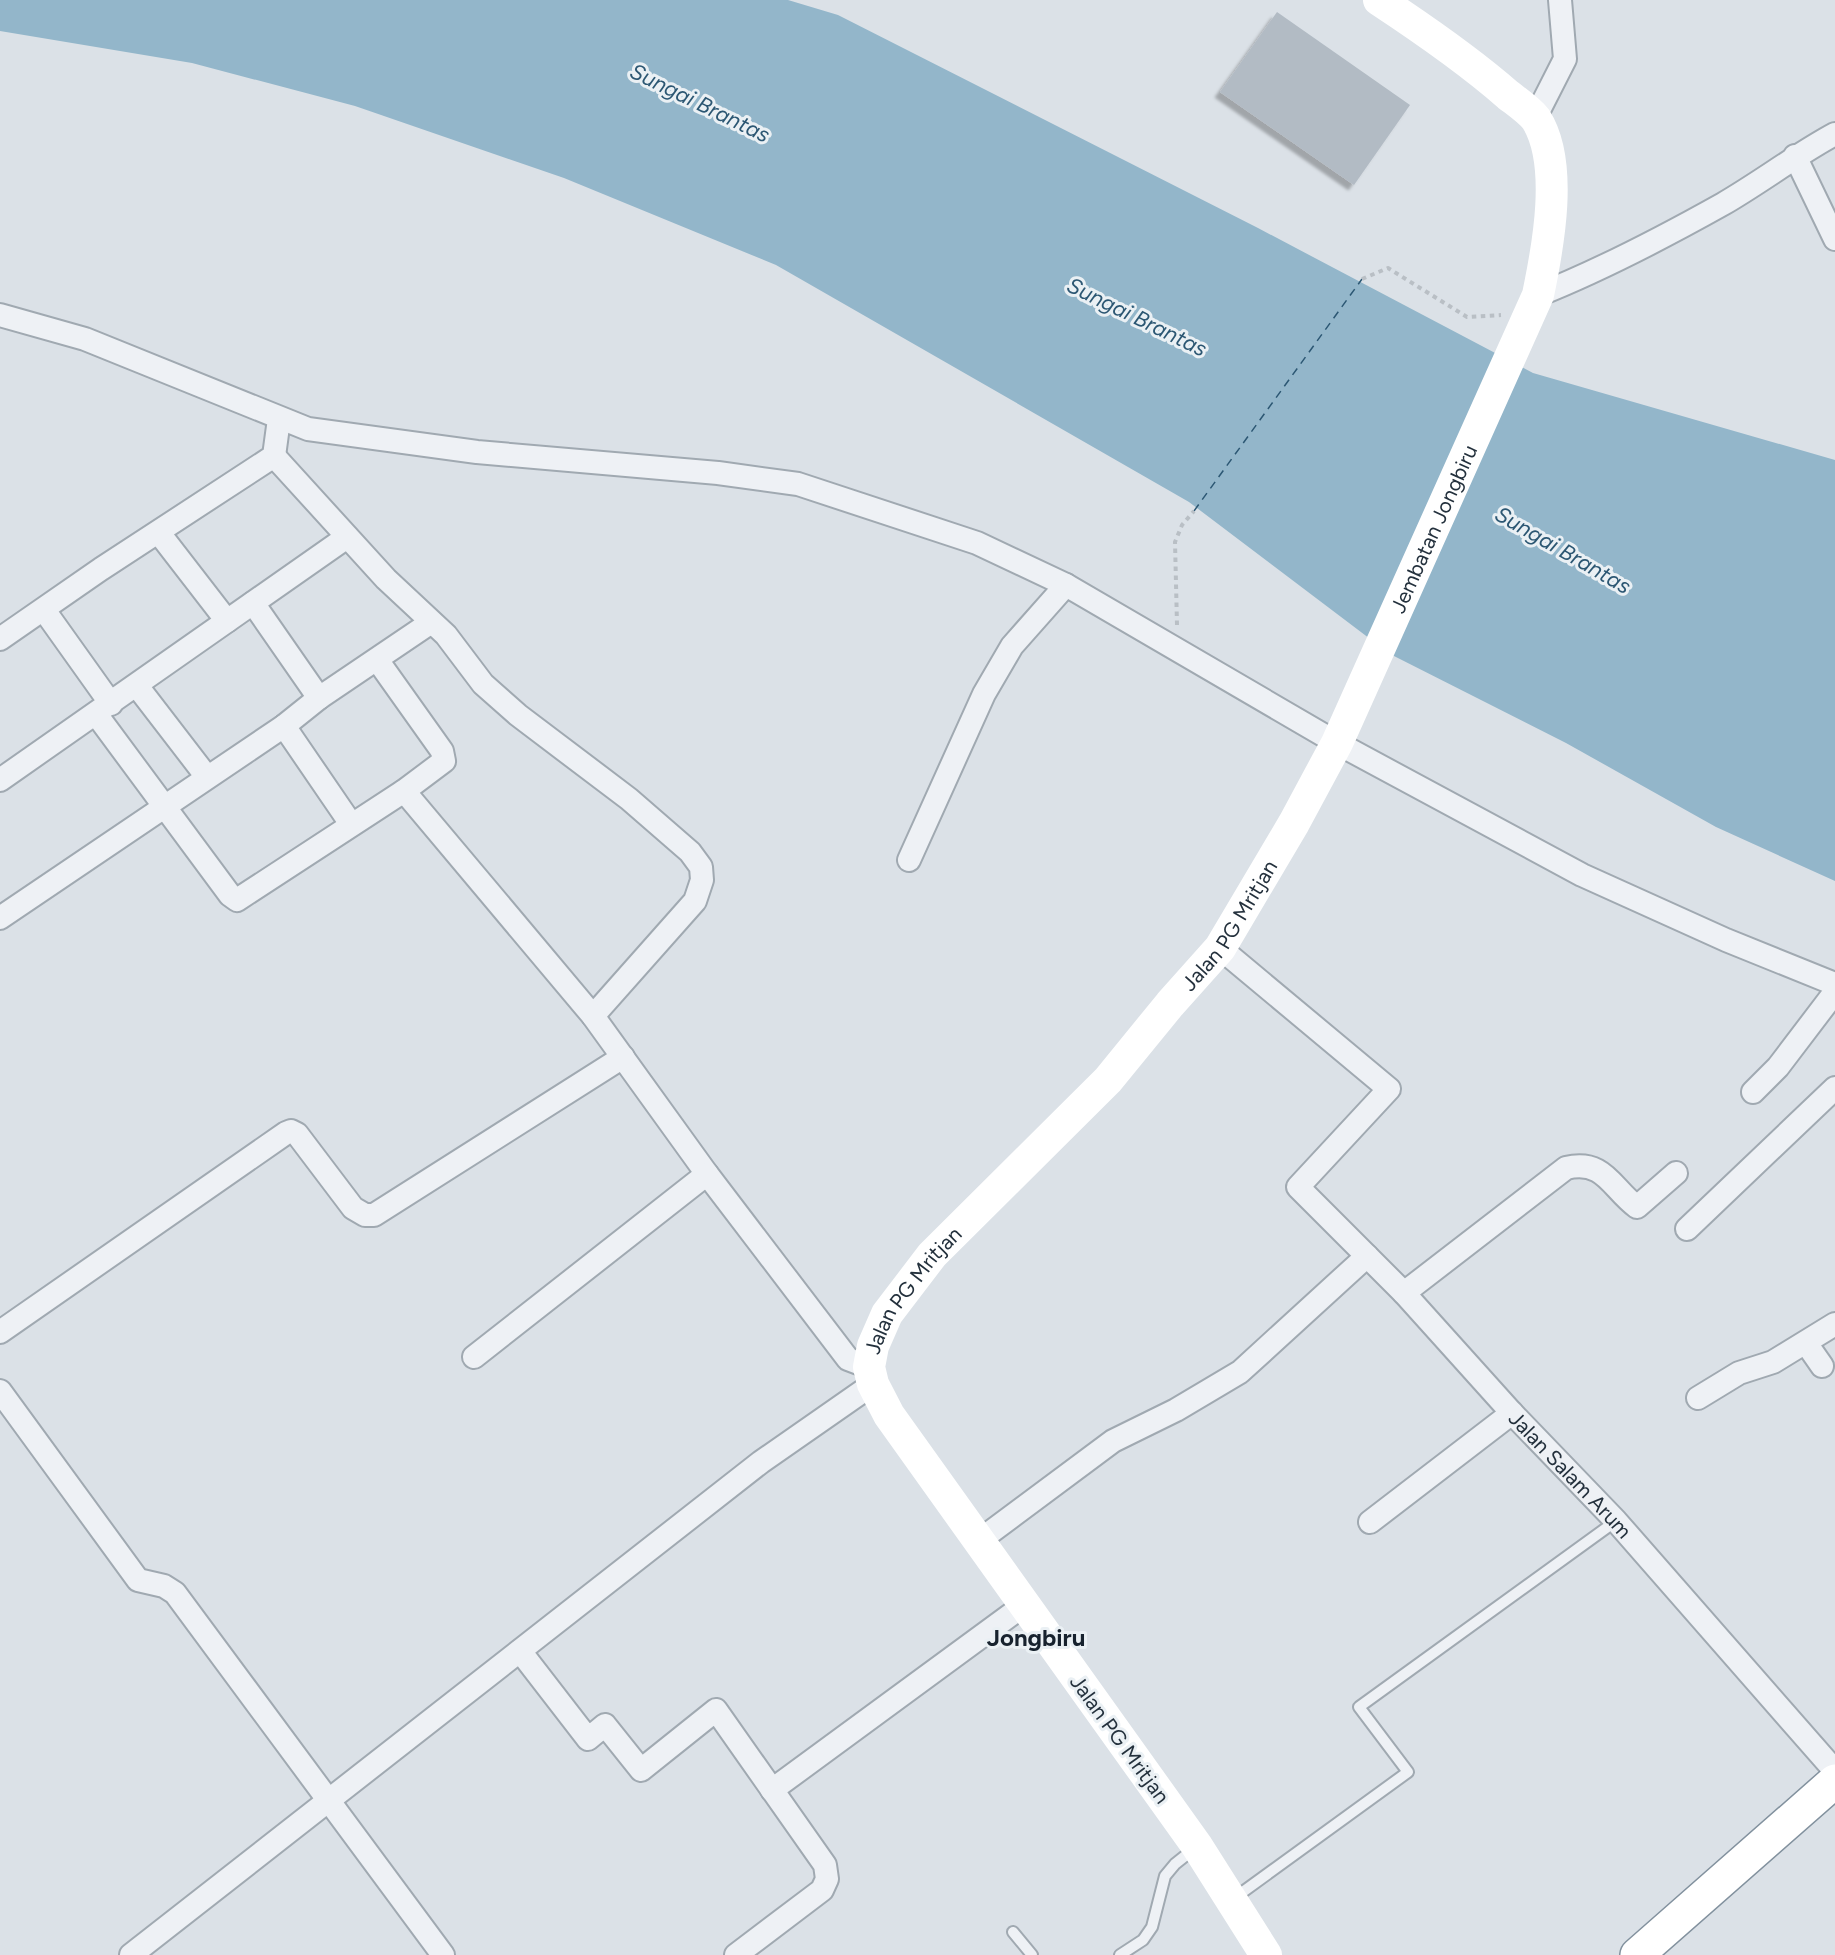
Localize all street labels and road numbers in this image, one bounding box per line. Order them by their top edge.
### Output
street label: Jembatan Jongbiru [1385,441,1482,617]
street label: Jalan PG Mritjan [1176,855,1282,995]
street label: Jalan PG Mritjan [859,1221,966,1356]
street label: Jalan Salam Arum [1504,1405,1637,1543]
street label: Jalan PG Mritjan [1065,1670,1175,1808]

